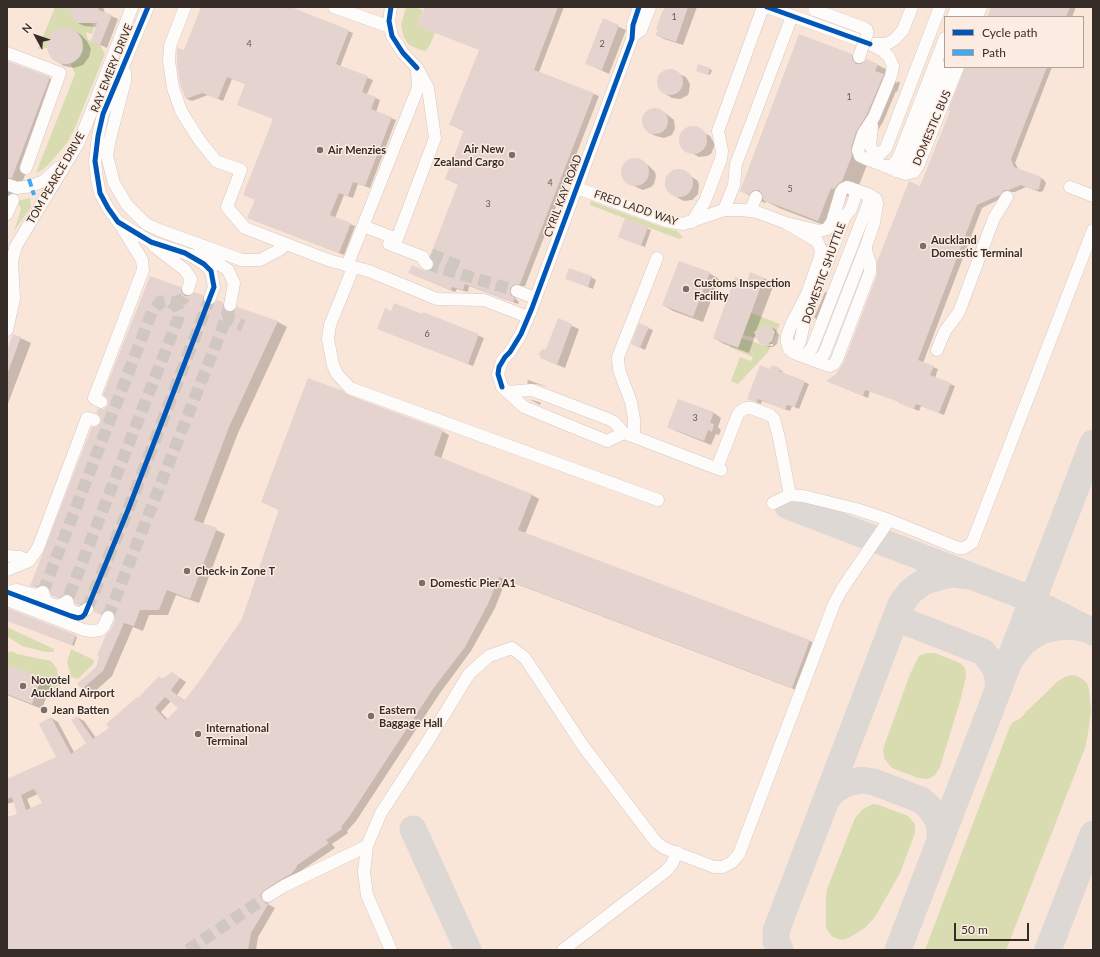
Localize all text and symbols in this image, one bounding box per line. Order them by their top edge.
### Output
house number: 1 [671,12,677,22]
north arrow [16,16,56,56]
legend [944,16,1084,68]
text: N [19,21,34,35]
street label: RAY EMERY DRIVE [88,22,136,114]
text: Cycle path [982,25,1037,40]
house number: 4 [246,39,252,49]
house number: 2 [599,39,605,49]
text: Path [982,45,1006,60]
street label: DOMESTIC BUS [910,88,954,168]
house number: 1 [846,92,852,102]
street label: TOM PEARCE DRIVE [24,130,88,226]
place label: Air New Zealand Cargo [434,142,504,168]
place label: Air Menzies [328,143,386,157]
marker: Air Menzies [315,145,325,155]
marker: Air New Zealand Cargo [507,150,517,160]
street label: CYRIL KAY ROAD [541,153,585,239]
house number: 4 [547,178,553,188]
house number: 5 [787,184,793,194]
street label: FRED LADD WAY [592,187,680,229]
house number: 3 [485,199,491,209]
street label: DOMESTIC SHUTTLE [800,221,848,325]
place label: Auckland Domestic Terminal [931,233,1022,259]
marker: Auckland Domestic Terminal [918,241,928,251]
place label: Customs Inspection Facility [694,276,791,302]
marker: Customs Inspection Facility [681,284,691,294]
house number: 6 [424,329,430,339]
house number: 3 [692,413,698,423]
place label: Check-in Zone T [195,564,275,578]
marker: Check-in Zone T [182,566,192,576]
place label: Domestic Pier A1 [430,576,516,590]
marker: Domestic Pier A1 [417,578,427,588]
place label: Novotel Auckland Airport [31,673,115,699]
marker: Novotel Auckland Airport [18,681,28,691]
place label: Jean Batten [52,703,109,717]
place label: Eastern Baggage Hall [379,703,443,729]
marker: Jean Batten [39,705,49,715]
marker: Eastern Baggage Hall [366,711,376,721]
place label: International Terminal [206,721,269,747]
marker: International Terminal [193,729,203,739]
scale bar [956,915,1031,941]
text: 50 m [961,922,988,937]

